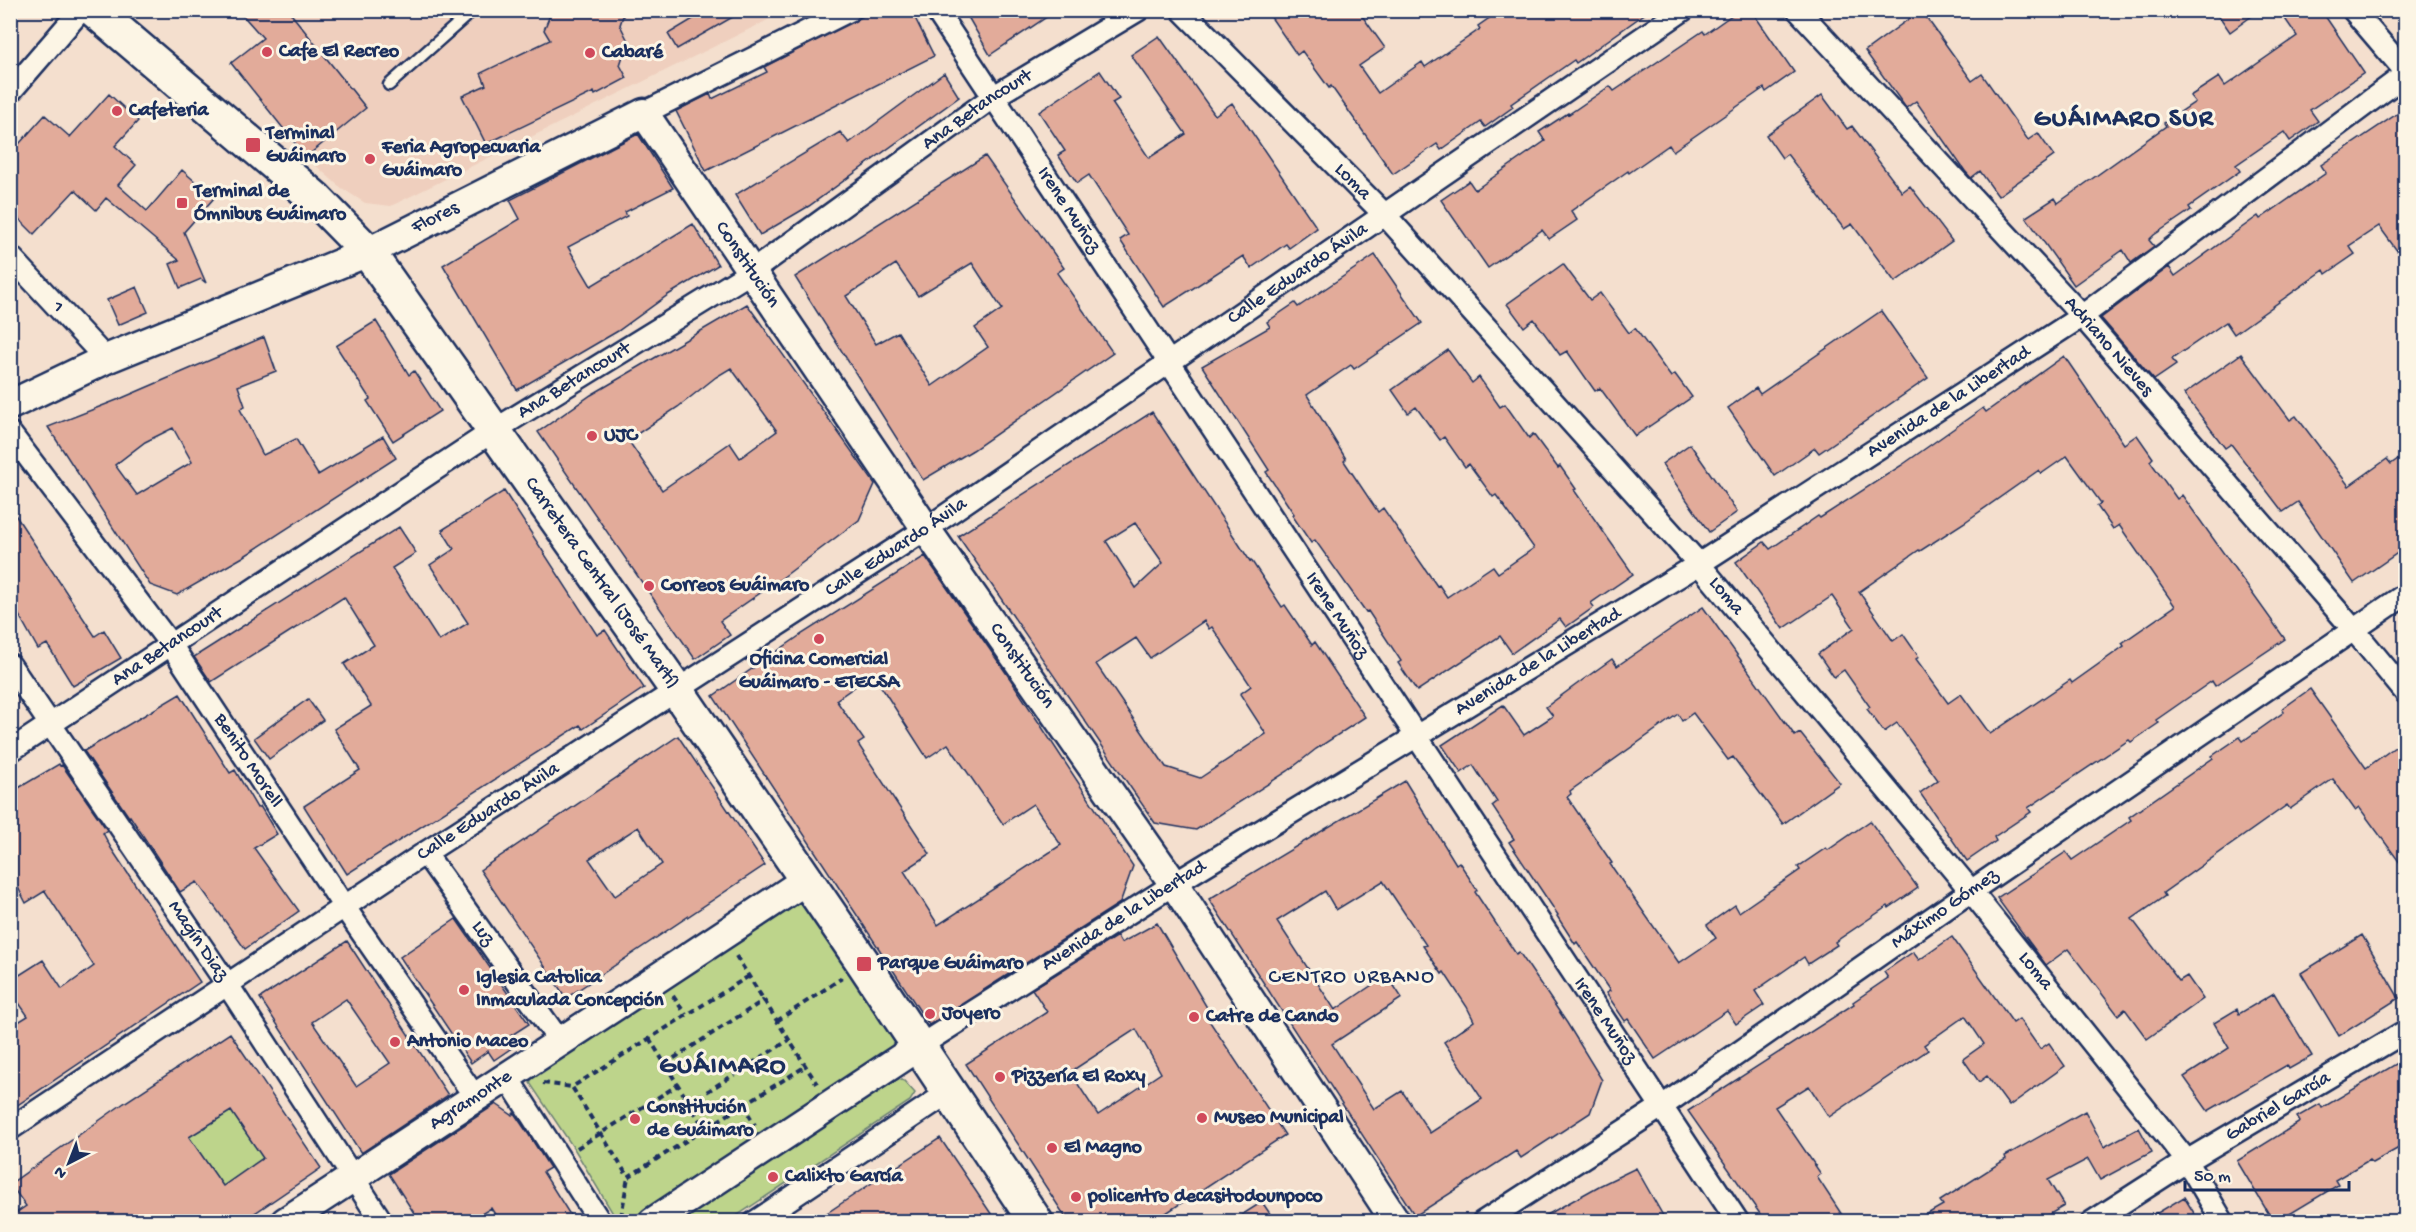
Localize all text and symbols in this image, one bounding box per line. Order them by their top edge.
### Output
place label: Cafe El Recreo [278,41,400,64]
place label: Cabaré [601,42,664,65]
marker: Cafe El Recreo [260,45,274,59]
marker: Cabaré [583,46,597,60]
street label: Ana Betancourt [918,64,1038,156]
place label: Cafeteria [128,100,209,123]
marker: Cafeteria [110,104,124,118]
district label: GUÁIMARO SUR [2034,104,2214,136]
place label: Terminal Guáimaro [264,123,347,169]
marker: Terminal Guáimaro [244,136,262,154]
place label: Feria Agropecuaria Guáimaro [381,137,541,183]
marker: Feria Agropecuaria Guáimaro [363,152,377,166]
street label: Loma [1329,159,1376,206]
street label: Irene Muñoz [1032,163,1106,259]
place label: Terminal de Ómnibus Guáimaro [192,181,347,227]
marker: Terminal de Ómnibus Guáimaro [175,196,189,210]
street label: Flores [407,196,463,240]
street label: Constitución [710,217,785,313]
street label: Calle Eduardo Ávila [1223,217,1373,330]
street label: Adriano Nieves [2059,292,2159,402]
street label: 1 [46,296,69,318]
street label: Ana Betancourt [514,336,637,424]
street label: Avenida de la Libertad [1863,340,2037,464]
place label: UJC [604,425,639,448]
marker: UJC [585,429,599,443]
street label: Carretera Central (José Martí) [519,473,684,693]
street label: Calle Eduardo Ávila [821,492,972,602]
street label: Irene Muñoz [1300,568,1374,664]
street label: Loma [1703,572,1749,621]
place label: Correos Guáimaro [660,575,810,598]
marker: Correos Guáimaro [642,579,656,593]
street label: Ana Betancourt [108,601,229,692]
street label: Avenida de la Libertad [1451,602,1627,721]
street label: Constitución [984,619,1060,714]
marker: Oficina Comercial Guáimaro - ETECSA [812,632,826,646]
place label: Oficina Comercial Guáimaro - ETECSA [739,648,901,695]
street label: Benito Morell [208,708,287,812]
street label: Calle Eduardo Ávila [413,757,565,866]
street label: Avenida de la Libertad [1037,854,1212,977]
street label: Máximo Gómez [1887,863,2004,954]
street label: Magín Diaz [162,897,234,987]
street label: Luz [466,916,500,952]
street label: Loma [2013,947,2058,996]
place label: Parque Guáimaro [877,953,1024,976]
marker: Parque Guáimaro [855,955,873,973]
district label: CENTRO URBANO [1269,966,1435,991]
place label: Iglesia Catolica Inmaculada Concepción [476,967,664,1013]
street label: Irene Muñoz [1568,973,1642,1069]
marker: Iglesia Catolica Inmaculada Concepción [457,983,471,997]
place label: Joyero [941,1003,1001,1026]
place label: Catre de Cando [1205,1006,1339,1029]
marker: Joyero [923,1007,937,1021]
marker: Catre de Cando [1187,1010,1201,1024]
place label: Antonio Maceo [406,1031,529,1054]
marker: Antonio Maceo [388,1035,402,1049]
district label: GUÁIMARO [659,1051,787,1083]
street label: Agramonte [425,1065,517,1136]
place label: Pizzería El Roxy [1011,1066,1146,1089]
street label: Gabriel García [2222,1066,2336,1147]
marker: Pizzería El Roxy [993,1070,1007,1084]
place label: Constitución de Guáimaro [646,1097,755,1143]
place label: Museo Municipal [1214,1107,1344,1130]
marker: Museo Municipal [1195,1111,1209,1125]
marker: Constitución de Guáimaro [628,1112,642,1126]
north arrow [39,1133,99,1193]
place label: El Magno [1064,1137,1142,1160]
marker: El Magno [1045,1141,1059,1155]
scale bar [2185,1154,2348,1192]
text: N [51,1161,72,1182]
place label: Calixto García [784,1166,903,1189]
text: 50 m [2194,1167,2231,1188]
marker: Calixto García [766,1170,780,1184]
place label: policentro decasitodounpoco [1087,1186,1323,1209]
marker: policentro decasitodounpoco [1069,1190,1083,1204]

